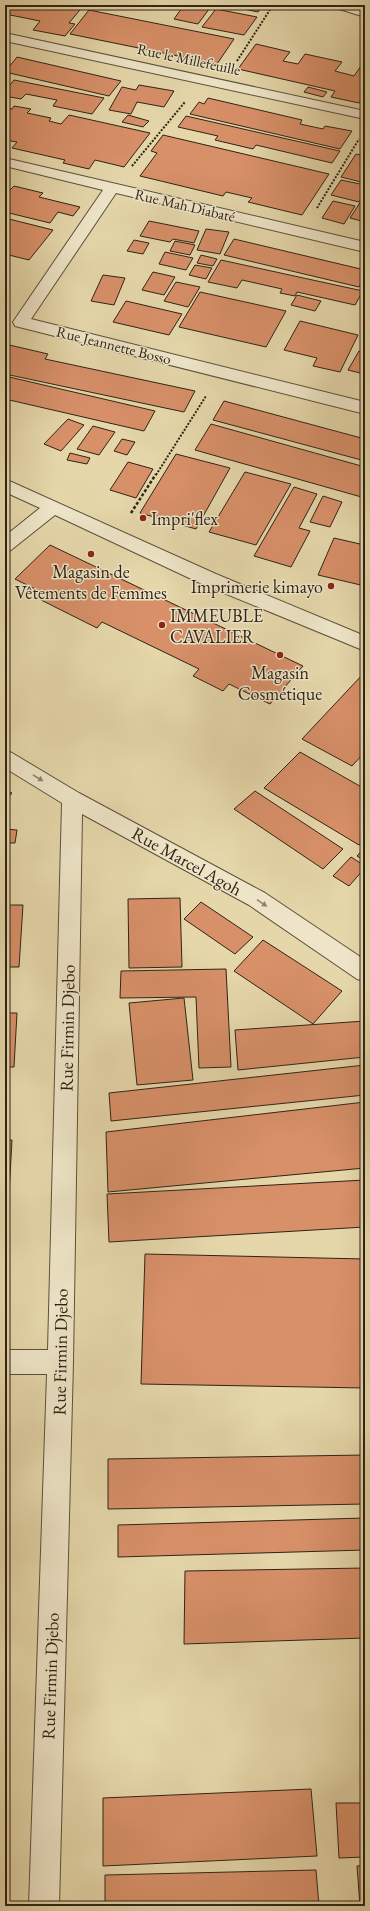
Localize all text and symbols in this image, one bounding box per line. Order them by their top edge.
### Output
street label: Rue le Millefeuille [136,39,242,79]
street label: Rue Mah Diabaté [133,184,237,226]
street label: Rue Jeannette Bosso [55,322,173,368]
place label: Impri'flex [151,507,218,530]
marker: Impri'flex [138,513,148,523]
marker: Magasin de Vêtements de Femmes [86,549,96,559]
place label: Magasin de Vêtements de Femmes [15,560,167,604]
place label: Imprimerie kimayo [191,575,323,598]
marker: Imprimerie kimayo [326,581,336,591]
place label: IMMEUBLE CAVALIER [170,604,263,648]
marker: IMMEUBLE CAVALIER [157,620,167,630]
marker: Magasin Cosmétique [275,650,285,660]
place label: Magasin Cosmétique [238,661,322,705]
one-way arrow [32,775,44,782]
street label: Rue Marcel Agoh [128,821,246,901]
one-way arrow [257,899,267,907]
street label: Rue Firmin Djebo [54,964,80,1092]
street label: Rue Firmin Djebo [47,1288,73,1416]
street label: Rue Firmin Djebo [36,1612,64,1740]

